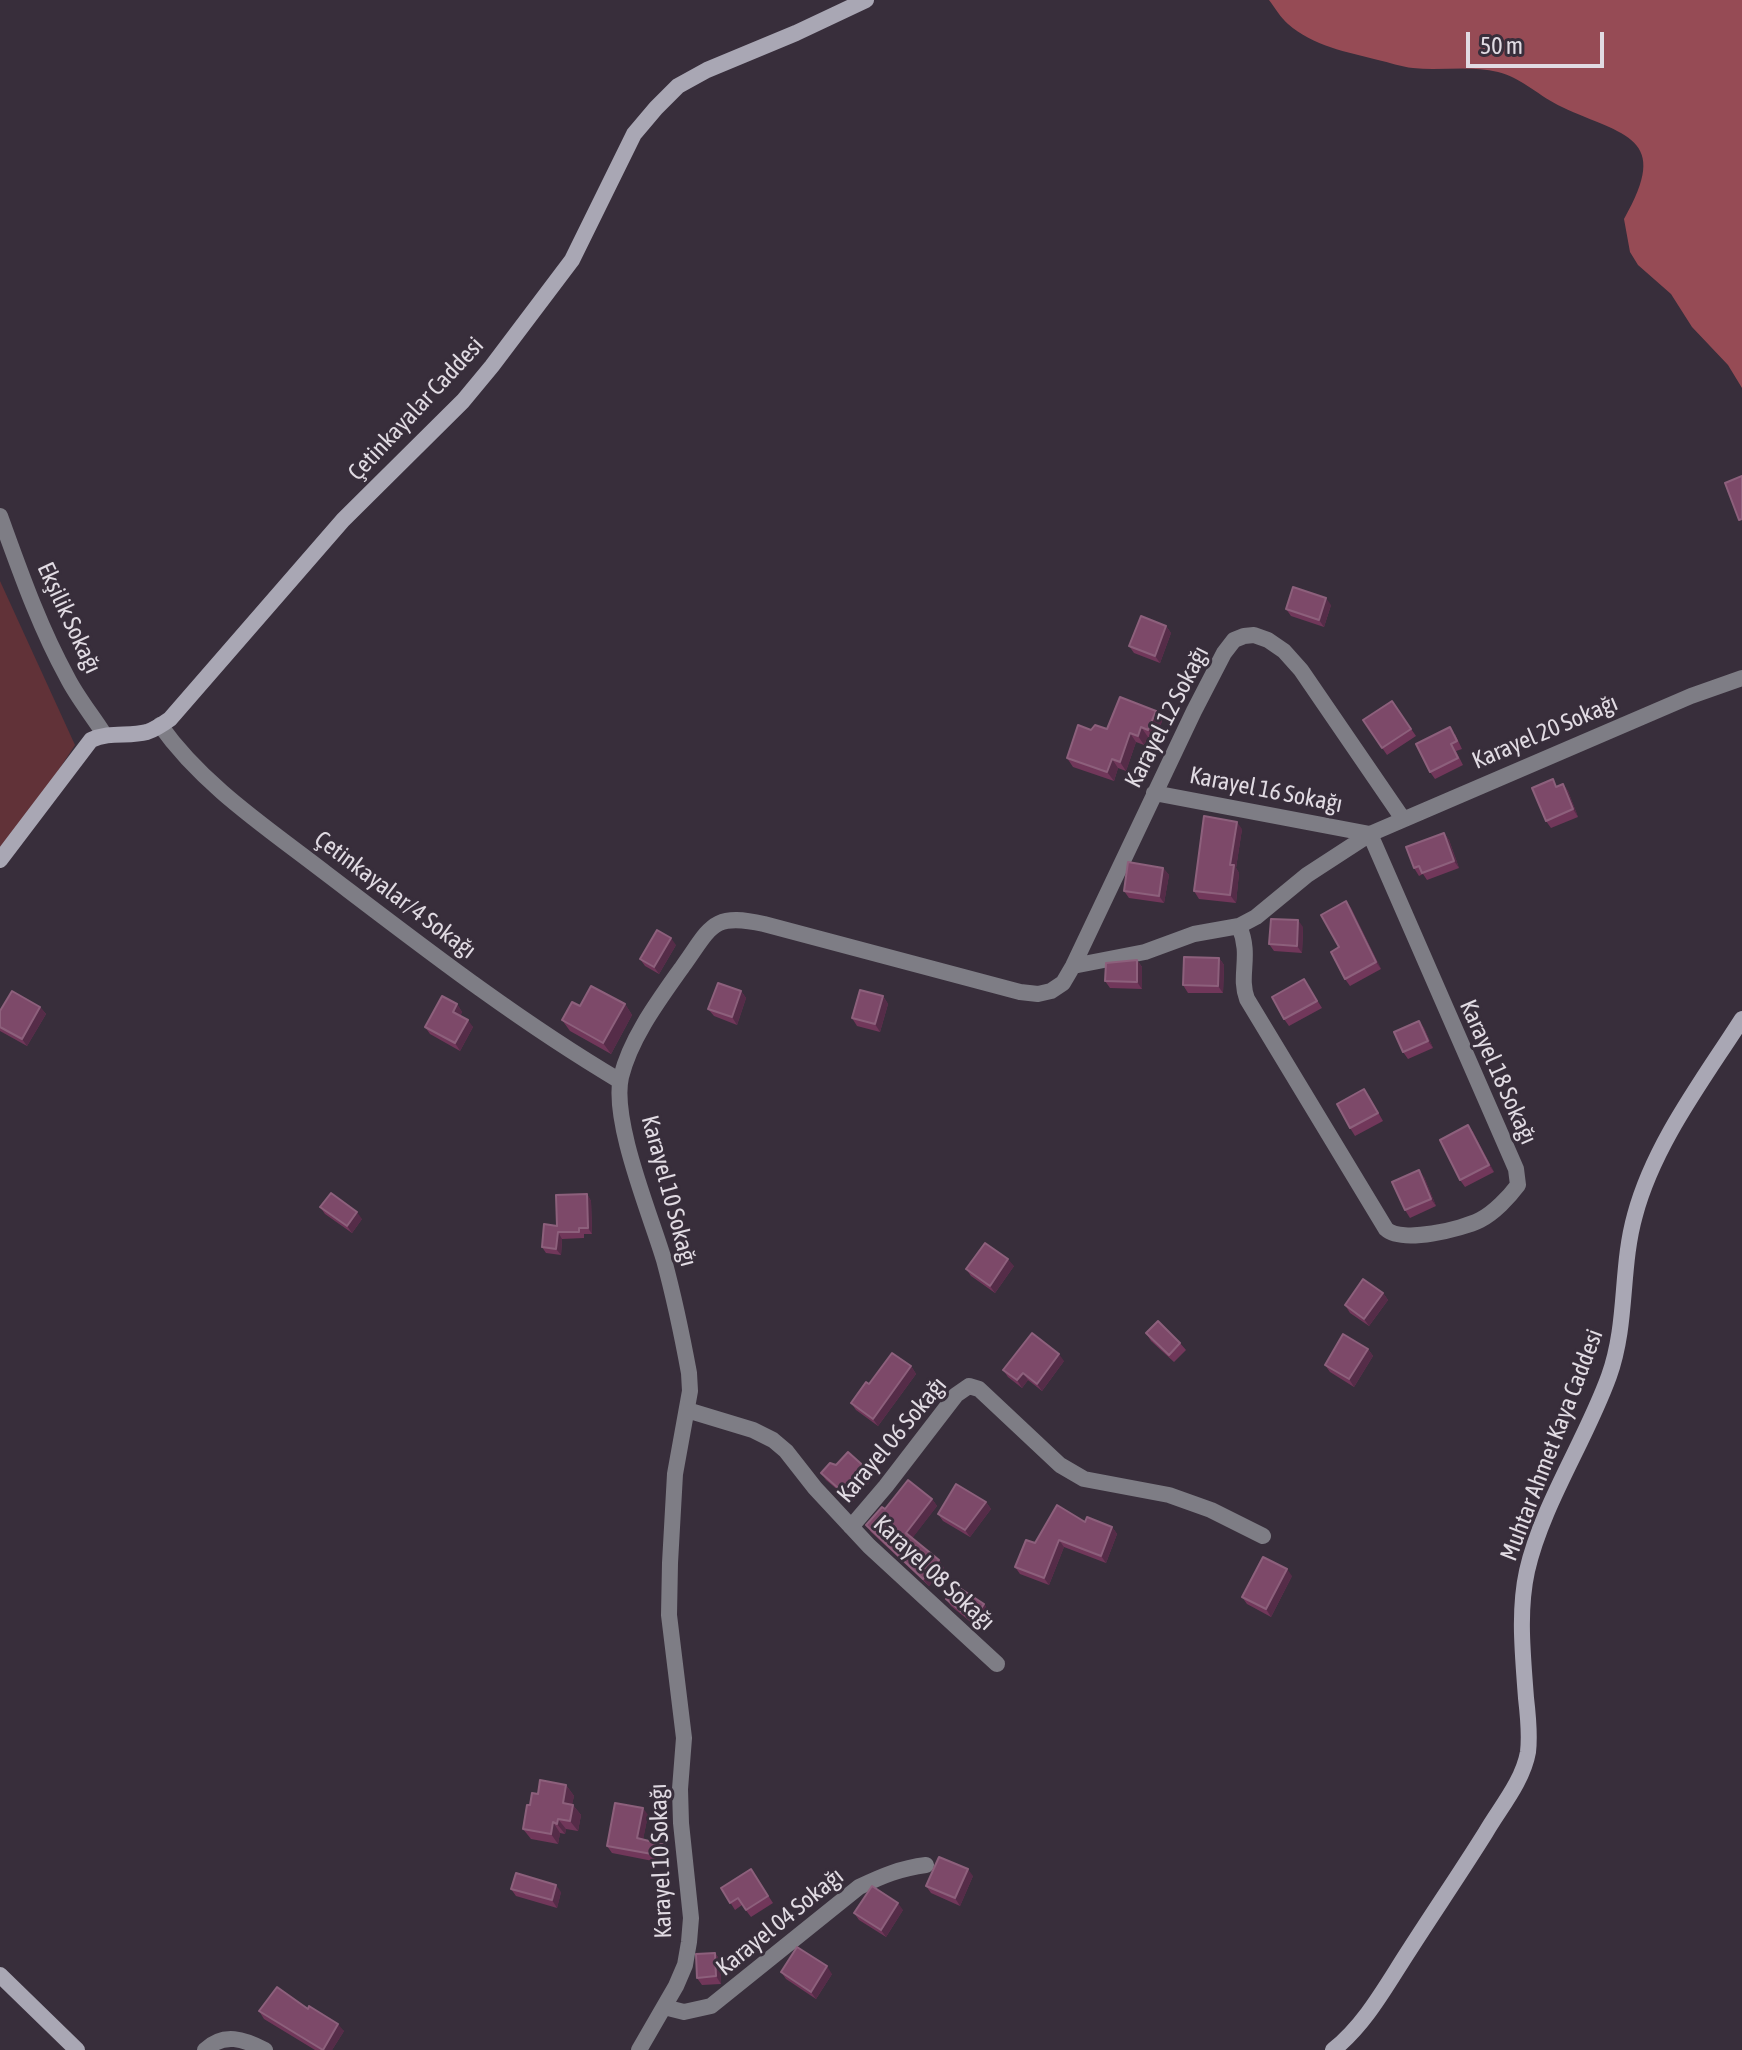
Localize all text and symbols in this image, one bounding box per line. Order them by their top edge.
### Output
scale bar [1470,16,1608,66]
text: 50 m [1480,32,1523,59]
street label: Çetinkayalar Caddesi [342,331,490,487]
street label: Ekşilik Sokağı [31,558,107,678]
street label: Karayel 12 Sokağı [1119,641,1215,793]
street label: Karayel 20 Sokağı [1468,688,1622,776]
street label: Karayel 16 Sokağı [1187,761,1345,819]
street label: Çetinkayalar/4 Sokağı [309,825,481,965]
street label: Karayel 18 Sokağı [1453,995,1543,1149]
street label: Karayel 10 Sokağı [635,1112,703,1270]
street label: Muhtar Ahmet Kaya Caddesi [1495,1325,1609,1565]
street label: Karayel 06 Sokağı [831,1371,953,1509]
street label: Karayel 08 Sokağı [867,1510,1001,1636]
street label: Karayel 10 Sokağı [644,1783,678,1939]
street label: Karayel 04 Sokağı [711,1862,849,1982]

